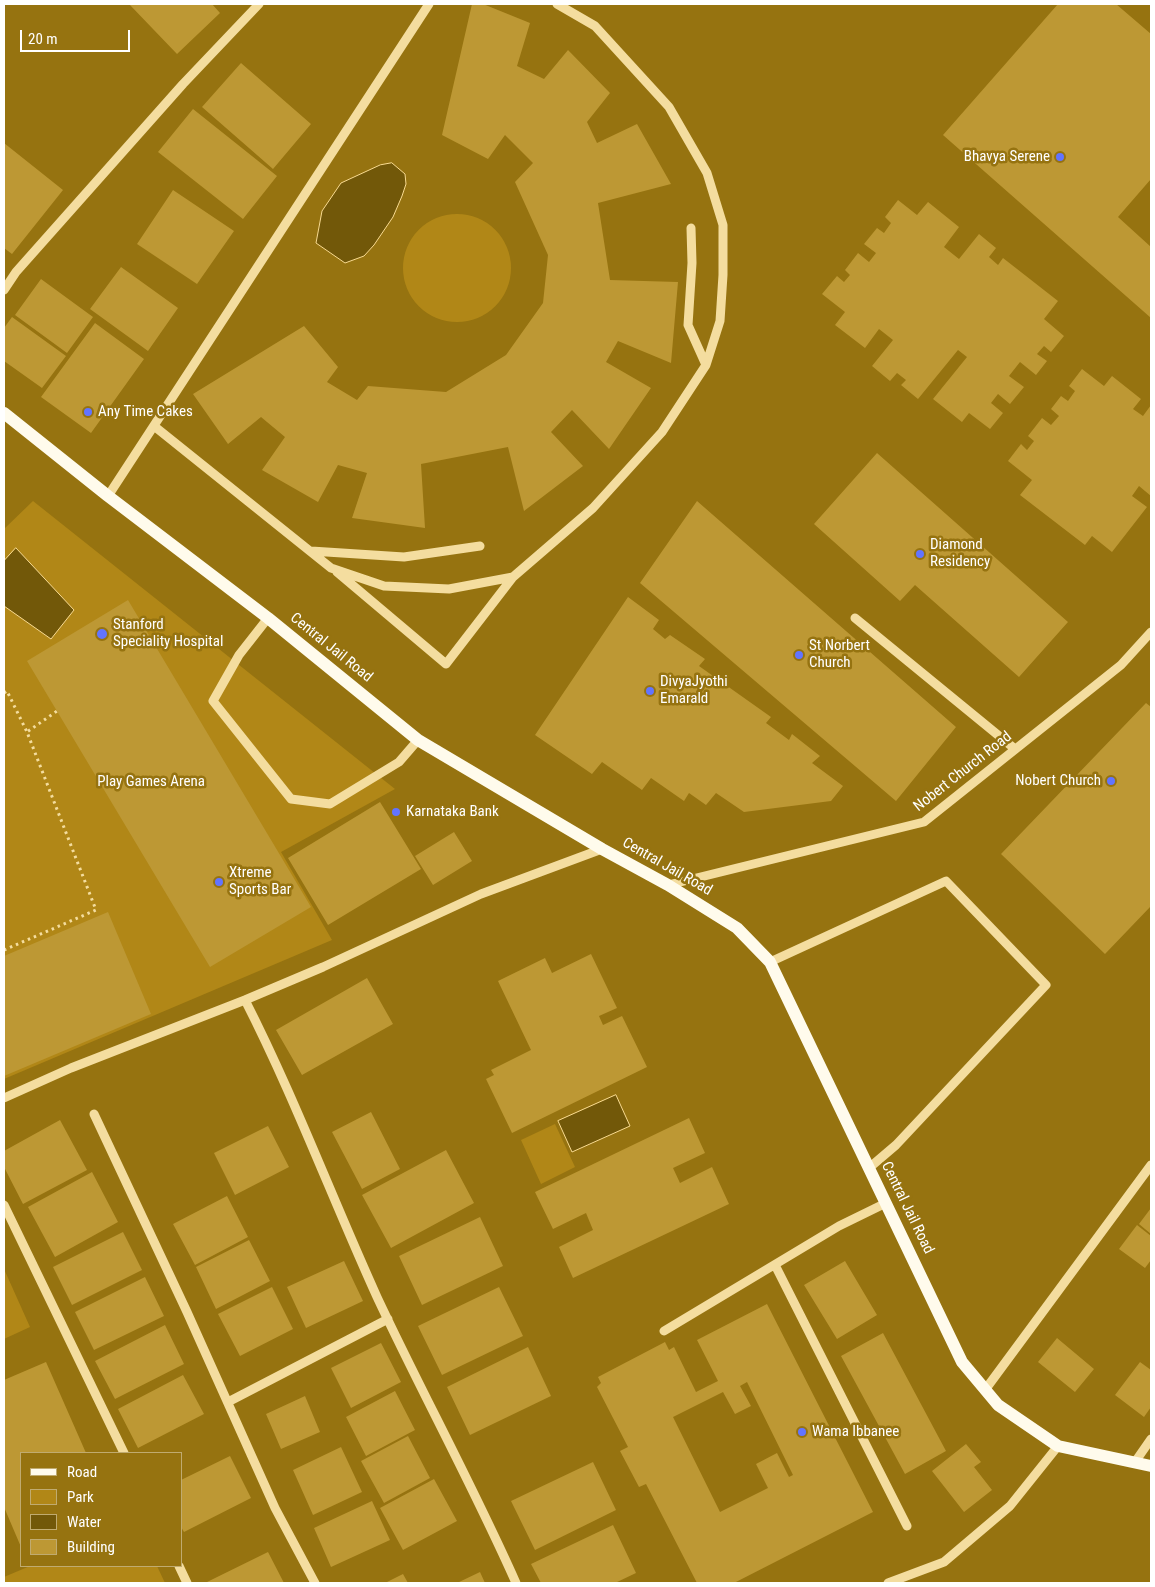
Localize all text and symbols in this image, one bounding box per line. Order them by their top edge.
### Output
scale bar [22,20,132,52]
text: 20 m [28,30,58,48]
place label: Bhavya Serene [964,148,1050,166]
marker: Bhavya Serene [1054,151,1066,163]
place label: Any Time Cakes [98,403,193,421]
marker: Any Time Cakes [82,406,94,418]
place label: Diamond Residency [930,536,990,571]
marker: Diamond Residency [914,548,926,560]
street label: Central Jail Road [286,609,376,687]
place label: Stanford Speciality Hospital [113,616,223,651]
marker: Stanford Speciality Hospital [95,627,109,641]
place label: St Norbert Church [809,637,870,672]
marker: St Norbert Church [793,649,805,661]
place label: DivyaJyothi Emarald [660,673,728,708]
marker: DivyaJyothi Emarald [644,685,656,697]
street label: Nobert Church Road [910,728,1016,816]
place label: Nobert Church [1015,772,1101,790]
park label: Play Games Arena [97,773,205,791]
marker: Nobert Church [1105,775,1117,787]
place label: Karnataka Bank [406,803,499,821]
marker: Karnataka Bank [390,806,402,818]
street label: Central Jail Road [619,834,715,900]
place label: Xtreme Sports Bar [229,864,291,899]
marker: Xtreme Sports Bar [213,876,225,888]
street label: Central Jail Road [877,1159,937,1257]
place label: Wama Ibbanee [812,1423,899,1441]
marker: Wama Ibbanee [796,1426,808,1438]
legend [20,1452,182,1567]
text: Road [67,1463,97,1481]
text: Park [67,1488,94,1506]
text: Water [67,1513,101,1531]
text: Building [67,1538,115,1556]

